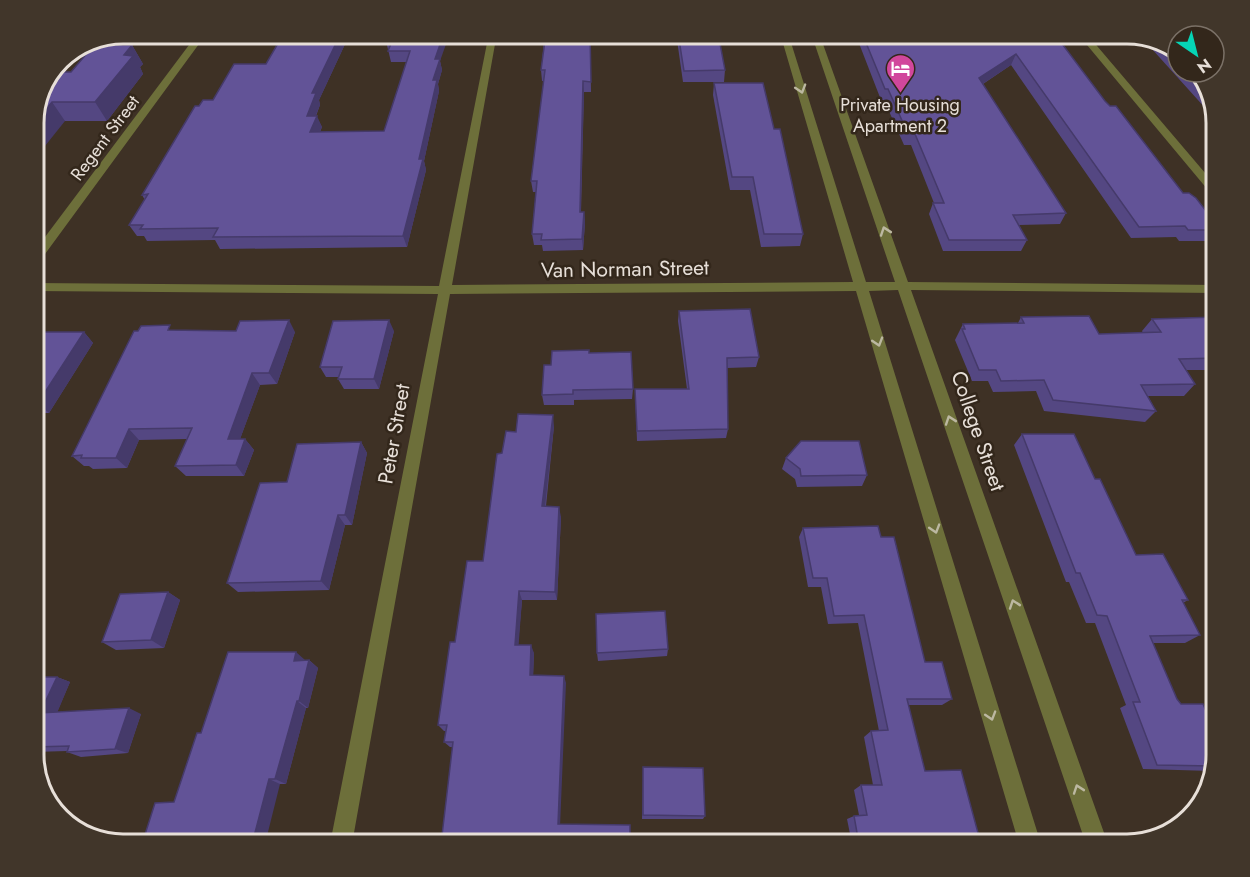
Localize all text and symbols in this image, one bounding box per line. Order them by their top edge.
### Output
north arrow [1166,24,1226,84]
hotel icon: Private Housing Apartment 2 [884,52,916,94]
text: N [1193,53,1216,79]
one-way arrow [794,83,806,94]
street label: Regent Street [64,89,146,186]
place label: Private Housing Apartment 2 [840,92,960,139]
one-way arrow [879,226,892,237]
street label: Van Norman Street [541,253,709,285]
one-way arrow [871,336,883,347]
street label: College Street [943,367,1013,495]
street label: Peter Street [370,382,418,486]
one-way arrow [945,415,958,426]
one-way arrow [928,523,940,534]
one-way arrow [1009,599,1021,610]
one-way arrow [984,710,997,721]
one-way arrow [1072,784,1085,795]

